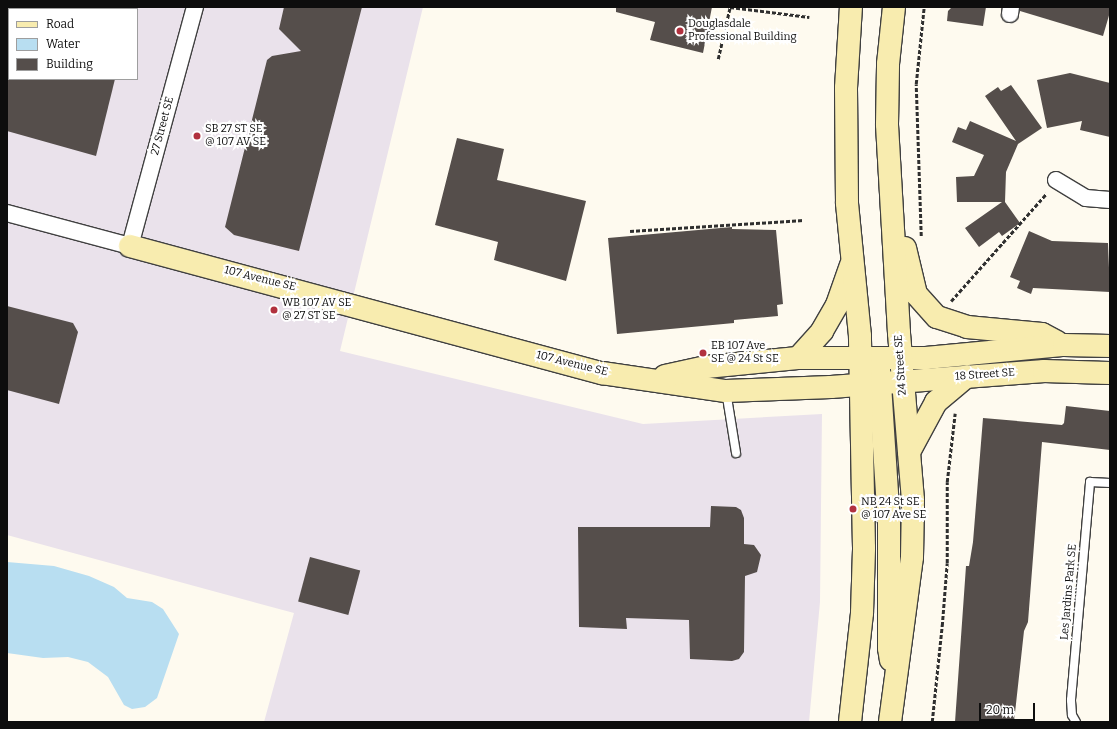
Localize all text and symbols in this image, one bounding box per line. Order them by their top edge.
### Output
legend [8,8,138,80]
text: Road [46,17,74,31]
place label: Douglasdale Professional Building [688,18,797,44]
marker: Douglasdale Professional Building [675,26,685,36]
text: Water [46,37,80,51]
text: Building [46,57,93,71]
street label: 27 Street SE [149,95,177,157]
place label: SB 27 ST SE @ 107 AV SE [205,123,266,149]
marker: SB 27 ST SE @ 107 AV SE [192,131,202,141]
street label: 107 Avenue SE [223,264,297,294]
place label: WB 107 AV SE @ 27 ST SE [282,297,351,323]
marker: WB 107 AV SE @ 27 ST SE [269,305,279,315]
street label: 24 Street SE [892,334,910,396]
place label: EB 107 Ave SE @ 24 St SE [711,340,779,366]
marker: EB 107 Ave SE @ 24 St SE [698,348,708,358]
street label: 107 Avenue SE [535,349,609,379]
street label: 18 Street SE [955,366,1015,384]
place label: NB 24 St SE @ 107 Ave SE [861,496,926,522]
marker: NB 24 St SE @ 107 Ave SE [848,504,858,514]
street label: Les Jardins Park SE [1058,543,1080,641]
scale bar [981,695,1037,721]
text: 20 m [986,703,1014,717]

